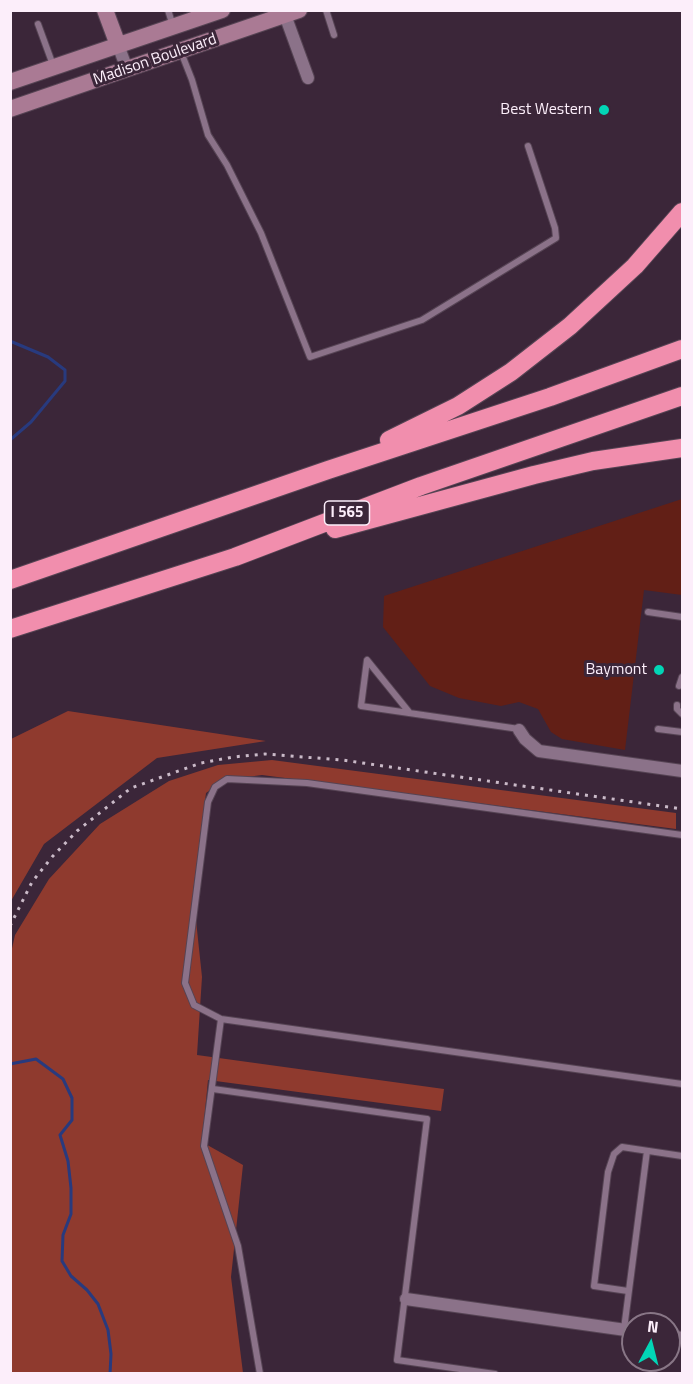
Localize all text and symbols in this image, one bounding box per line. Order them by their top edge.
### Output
street label: Madison Boulevard [91,30,219,90]
place label: Best Western [500,100,592,120]
marker: Best Western [597,103,611,117]
road number: I 565 [324,501,370,525]
place label: Baymont [585,660,647,680]
marker: Baymont [652,663,666,677]
north arrow [621,1312,681,1372]
text: N [646,1314,660,1339]

